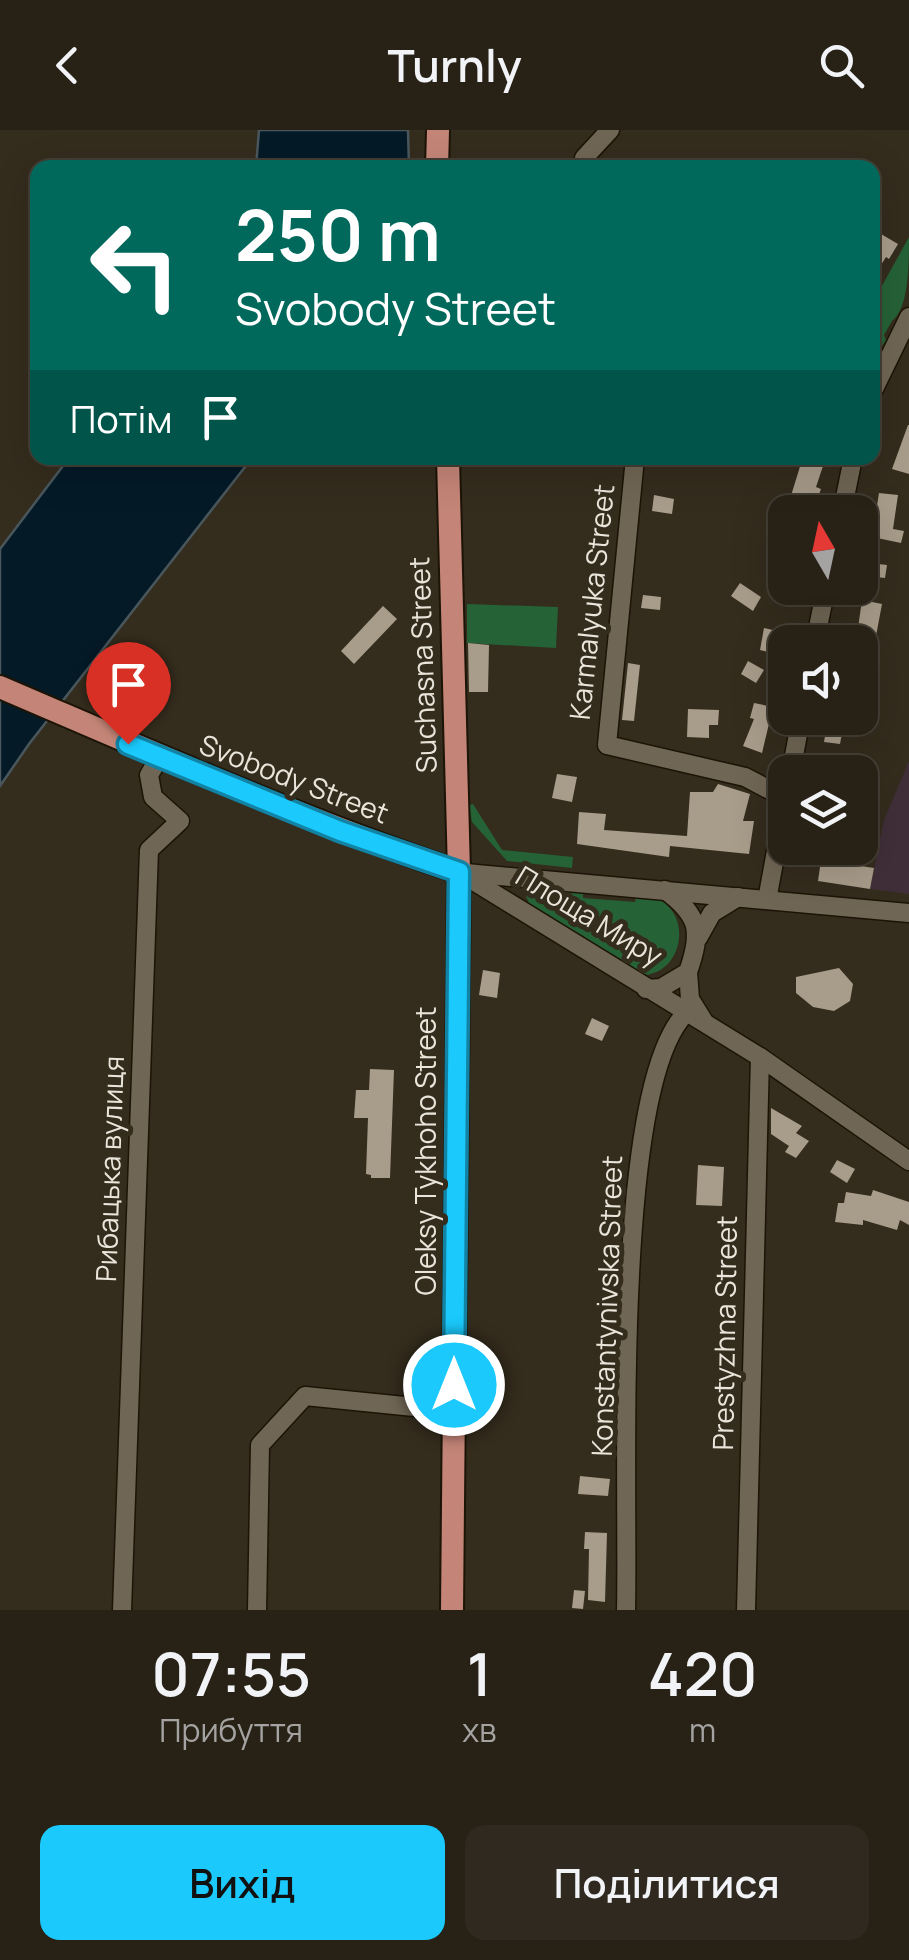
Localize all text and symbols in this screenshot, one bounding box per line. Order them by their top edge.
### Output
text: Turnly [387,34,522,96]
icon: back [40,38,95,93]
icon: search [814,38,869,93]
text: 250 m [235,186,441,282]
icon: left [70,200,200,330]
text: Svobody Street [235,277,556,339]
icon: arrive [193,390,248,445]
text: Потім [70,392,173,444]
street label: Karmalyuka Street [560,482,622,722]
north arrow [768,495,878,605]
map controls [768,495,878,865]
street label: Suchasna Street [399,556,445,774]
button: sound [768,625,878,735]
pin [86,642,171,745]
icon: arrive [101,657,156,712]
street label: Svobody Street [194,725,394,832]
button: layers [768,755,878,865]
street label: Площа Миру [509,856,670,974]
street label: Oleksy Tykhoho Street [406,1007,444,1295]
street label: Рибацька вулиця [86,1055,132,1283]
street label: Konstantynivska Street [582,1155,630,1457]
street label: Prestyzhna Street [703,1215,745,1451]
position arrow [402,1333,506,1437]
text: 07:55 [151,1632,311,1714]
text: 1 [467,1632,492,1714]
text: 420 [648,1632,758,1714]
text: Прибуття [159,1708,303,1752]
text: хв [462,1708,496,1752]
text: m [689,1708,716,1752]
button: Вихід [40,1825,445,1940]
button: Поділитися [465,1825,869,1940]

